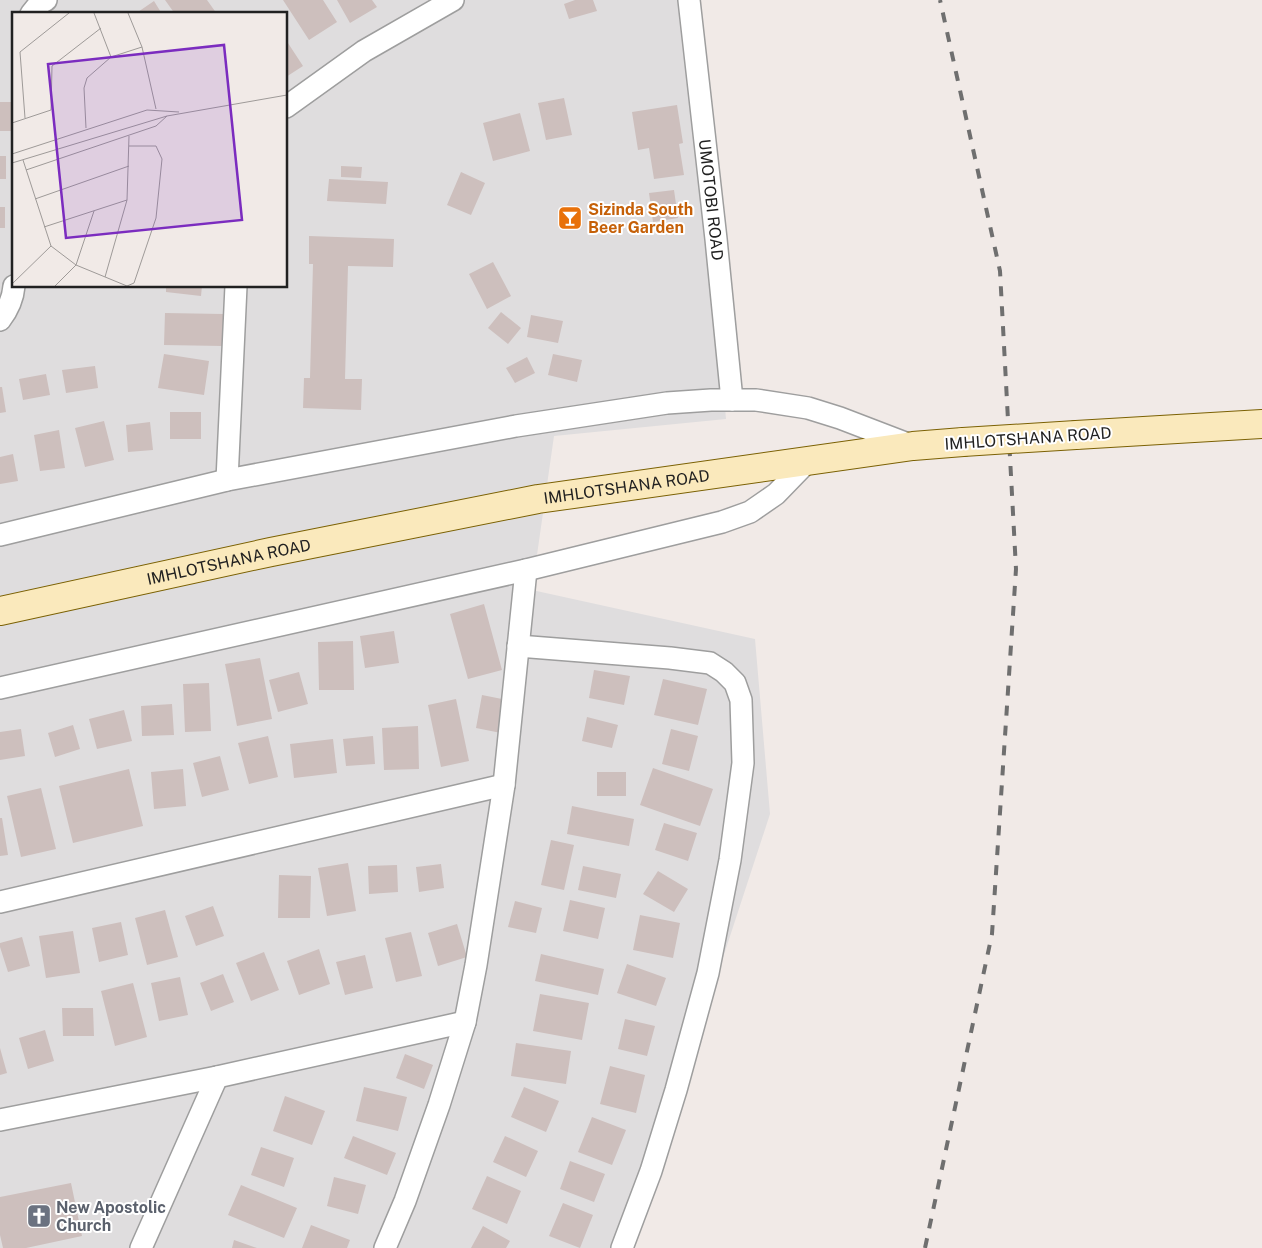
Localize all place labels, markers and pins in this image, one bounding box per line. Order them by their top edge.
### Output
place label: Sizinda South Beer Garden [588,200,693,237]
bar icon: Sizinda South Beer Garden [557,205,583,231]
place label: New Apostolic Church [56,1198,166,1235]
church icon: New Apostolic Church [26,1203,52,1229]

